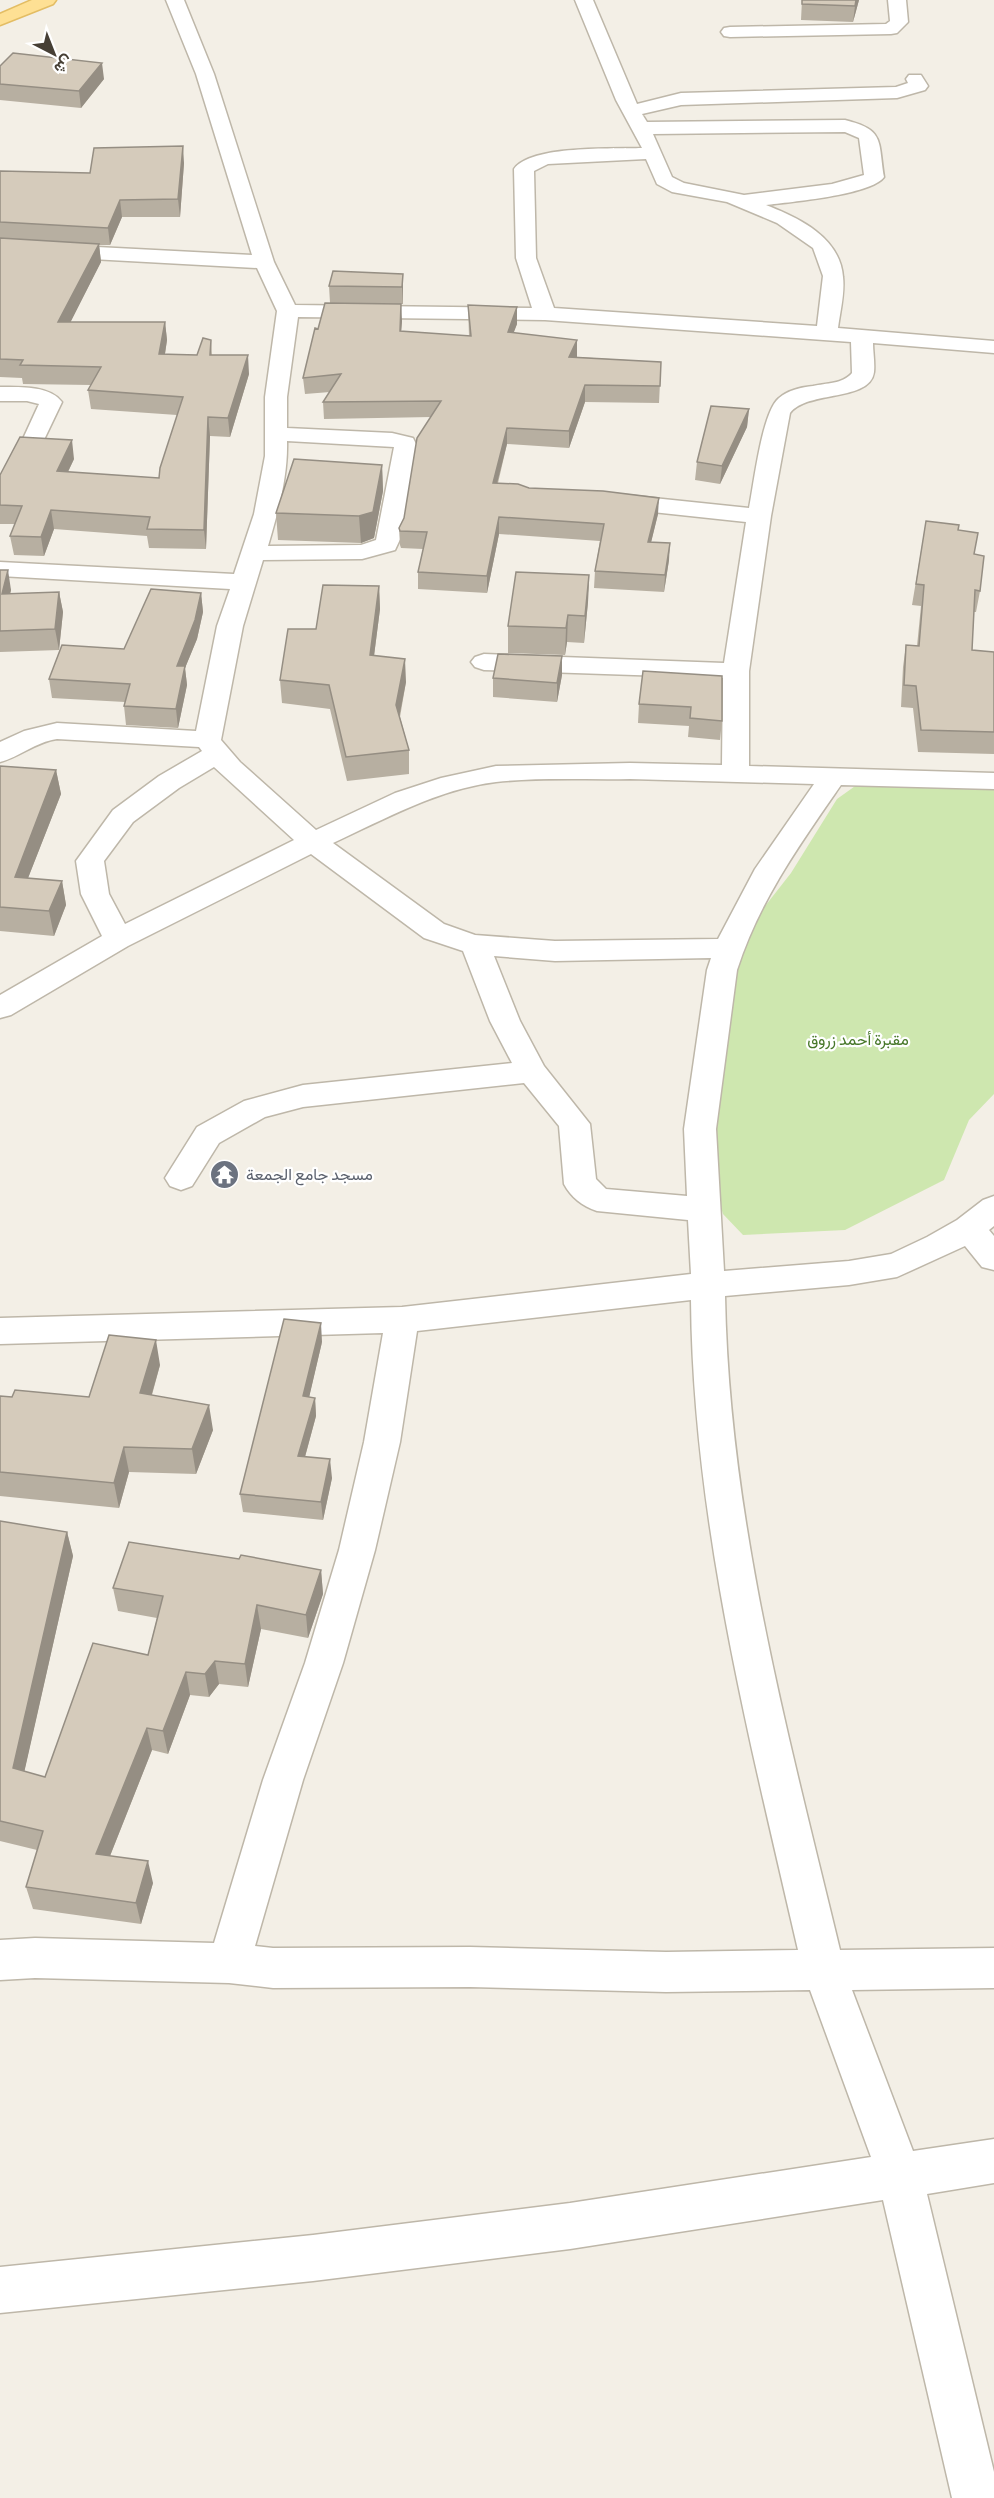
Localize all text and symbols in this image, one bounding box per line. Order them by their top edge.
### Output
north arrow [24,24,84,84]
text: ش [50,51,79,80]
park label: مقبرة أحمد زروق [807,1028,909,1050]
temple icon: مسجد جامع الجمعة [209,1158,241,1190]
place label: مسجد جامع الجمعة [246,1163,373,1186]

